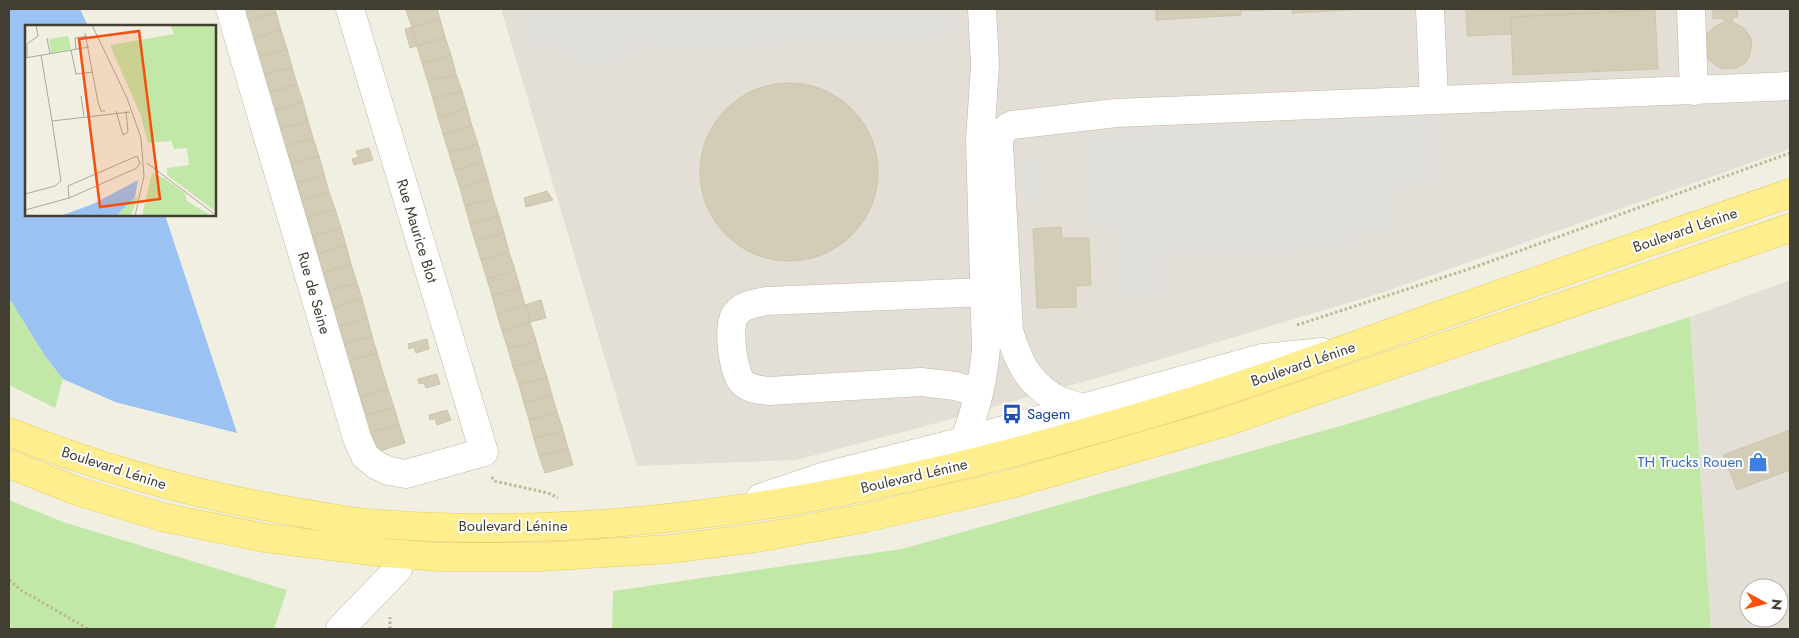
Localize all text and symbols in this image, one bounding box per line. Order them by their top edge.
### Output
inset map [25,25,216,216]
street label: Rue Maurice Blot [391,176,443,286]
street label: Boulevard Lénine [1630,202,1740,258]
street label: Rue de Seine [292,249,336,337]
street label: Boulevard Lénine [1248,336,1358,392]
bus stop icon: Sagem [1001,403,1023,425]
place label: Sagem [1027,403,1070,425]
street label: Boulevard Lénine [59,441,170,495]
place label: TH Trucks Rouen [1638,451,1743,473]
shop icon: TH Trucks Rouen [1747,451,1769,473]
street label: Boulevard Lénine [858,453,970,499]
street label: Boulevard Lénine [458,515,568,537]
north arrow [1739,578,1789,628]
text: N [1766,598,1788,611]

